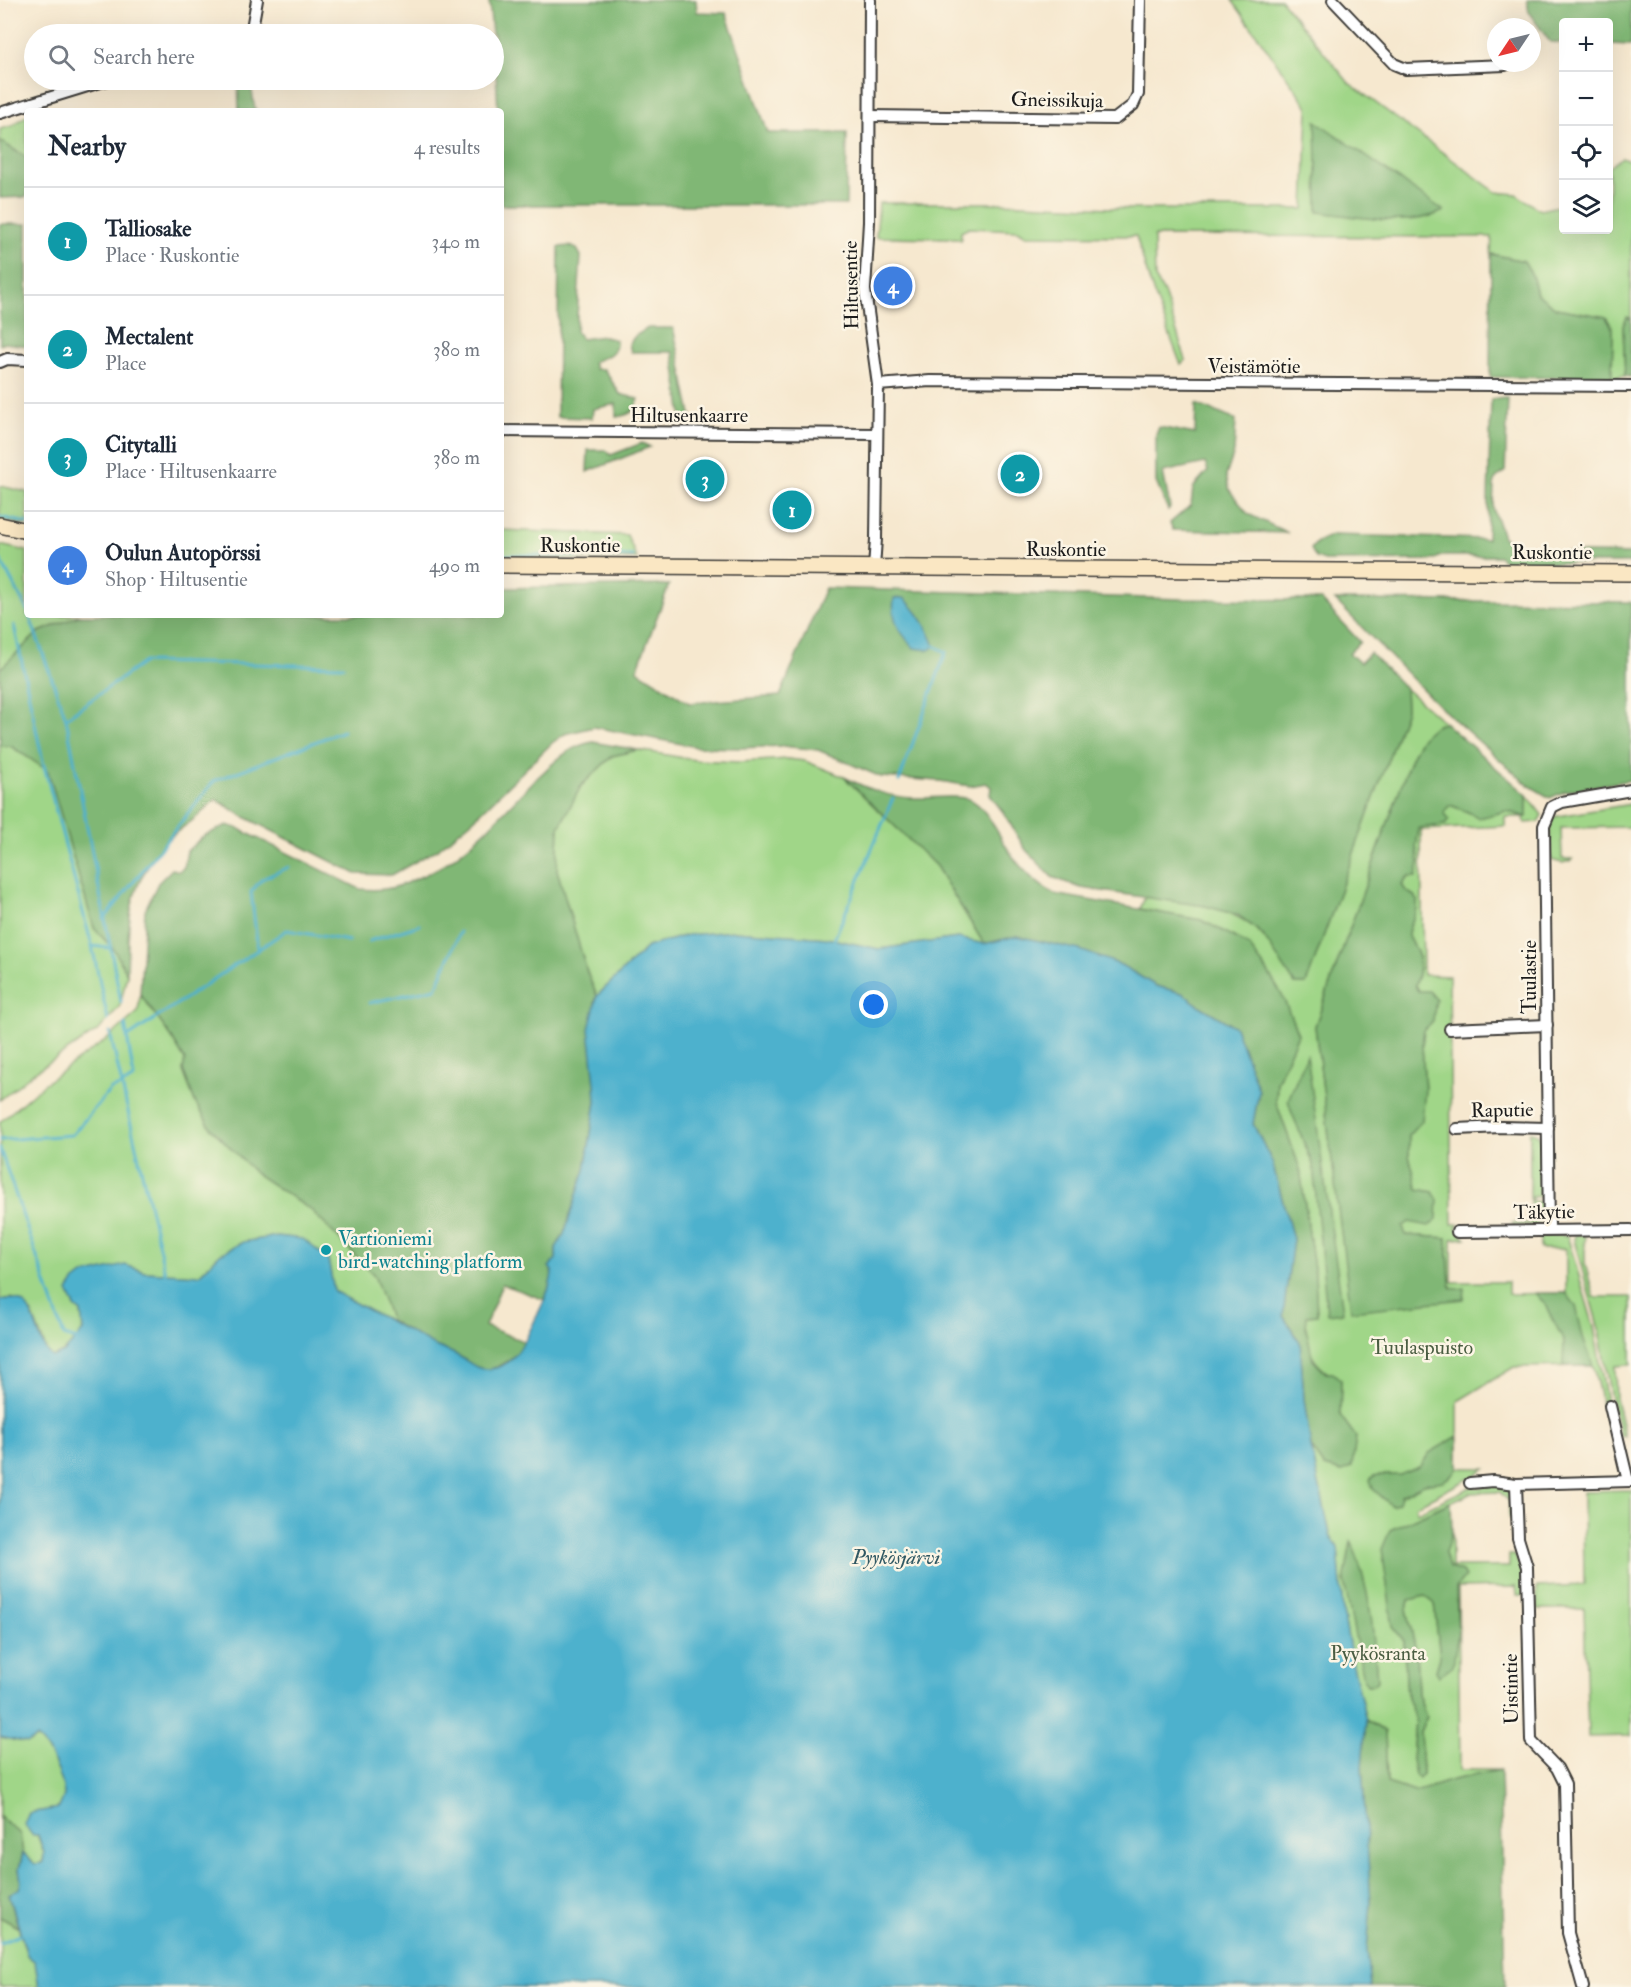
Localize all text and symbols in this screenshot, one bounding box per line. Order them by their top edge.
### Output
north arrow [1487,18,1541,72]
map controls [1559,18,1613,234]
button: + [1559,18,1613,72]
search box [24,24,504,90]
icon: search [45,41,78,74]
text: Search here [93,43,195,71]
button: − [1559,72,1613,126]
street label: Gneissikuja [1011,87,1104,113]
button: locate [1559,126,1613,180]
text: Nearby [48,131,126,163]
text: 4 results [414,135,480,160]
button: layers [1559,180,1613,234]
text: Talliosake [105,215,192,243]
text: 1 [64,229,71,254]
text: 340 m [432,229,480,254]
street label: Hiltusentie [838,240,864,330]
text: Place · Ruskontie [105,243,239,268]
pin: 4 [874,264,912,308]
text: Mectalent [105,323,193,351]
text: 2 [62,337,73,362]
text: 380 m [433,337,480,362]
text: Place [105,351,146,376]
street label: Veistämötie [1208,354,1300,379]
street label: Hiltusenkaarre [630,403,748,428]
text: Citytalli [105,431,177,459]
text: 3 [64,445,71,470]
text: 380 m [433,445,480,470]
pin: 2 [1000,452,1040,496]
pin: 3 [686,456,724,502]
text: Place · Hiltusenkaarre [105,459,277,484]
pin: 1 [772,488,812,532]
street label: Ruskontie [540,533,620,558]
street label: Ruskontie [1026,537,1106,562]
text: Oulun Autopörssi [105,539,261,567]
street label: Ruskontie [1512,540,1592,565]
text: 4 [62,553,73,578]
text: 490 m [429,553,480,578]
text: Shop · Hiltusentie [105,567,248,592]
street label: Tuulastie [1517,940,1542,1014]
your location [859,990,888,1019]
street label: Raputie [1470,1097,1534,1124]
street label: Täkytie [1513,1199,1575,1225]
place label: Vartioniemi bird-watching platform [338,1226,523,1275]
marker: Vartioniemi bird-watching platform [319,1243,333,1257]
park label: Tuulaspuisto [1371,1335,1473,1361]
water label: Pyykösjärvi [851,1544,941,1571]
park label: Pyykösranta [1330,1641,1427,1666]
street label: Uistintie [1498,1653,1524,1725]

